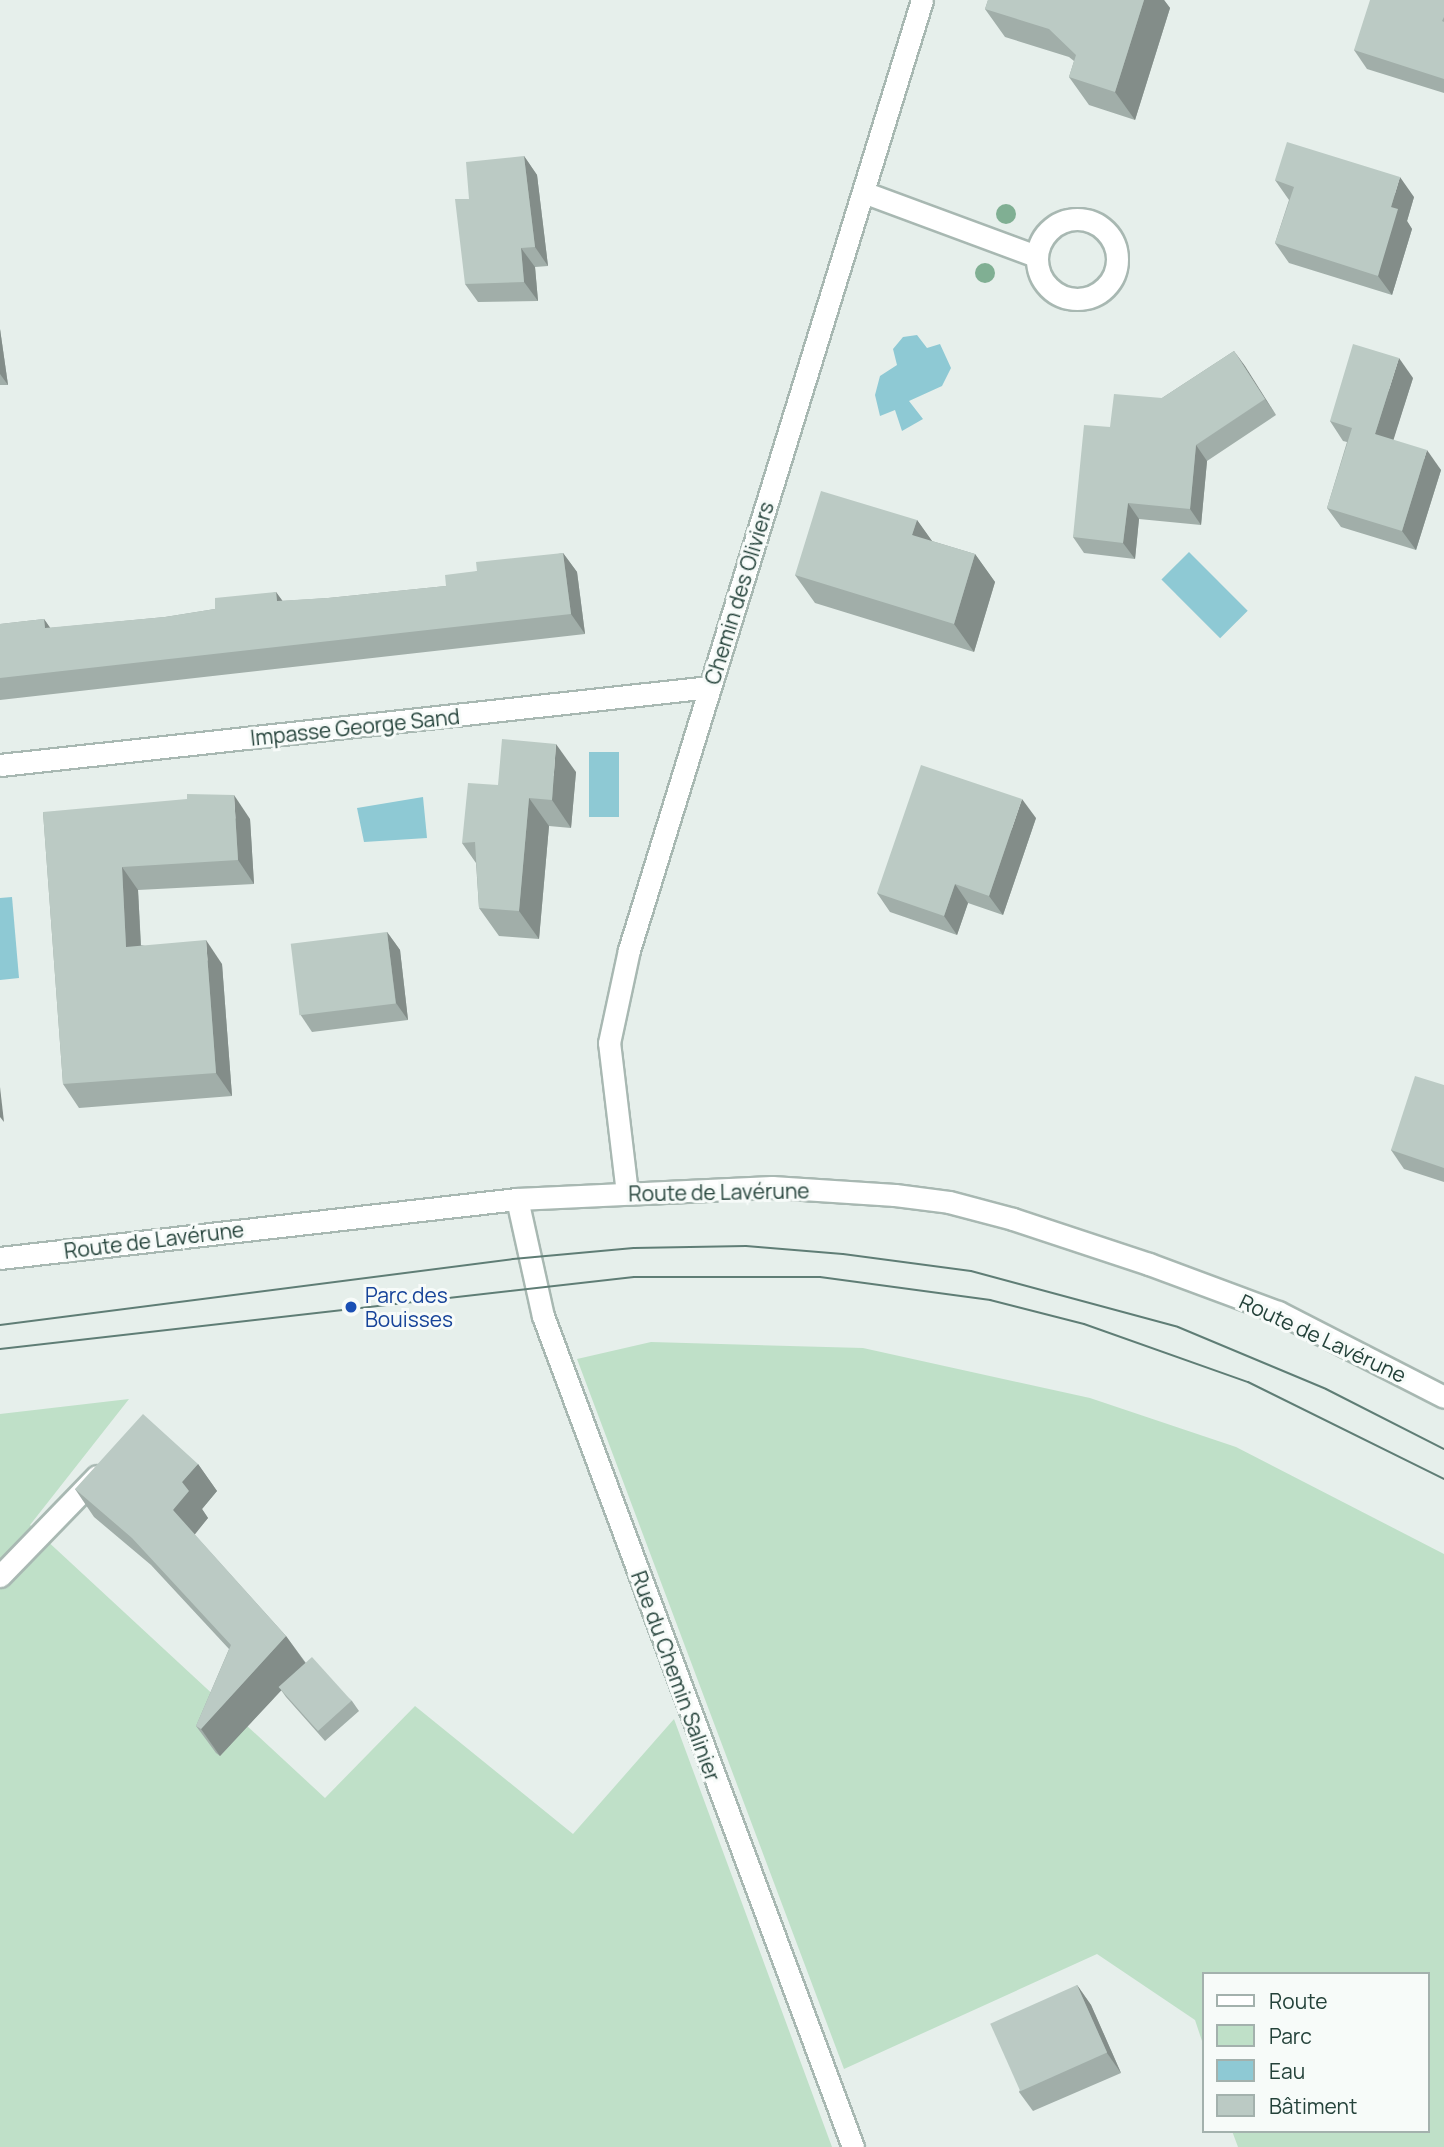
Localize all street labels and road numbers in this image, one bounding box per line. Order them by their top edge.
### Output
street label: Chemin des Oliviers [699,499,779,687]
street label: Impasse George Sand [249,703,461,751]
street label: Route de Lavérune [628,1178,810,1206]
street label: Route de Lavérune [63,1216,245,1264]
street label: Route de Lavérune [1236,1288,1410,1388]
street label: Rue du Chemin Salinier [626,1567,726,1785]

